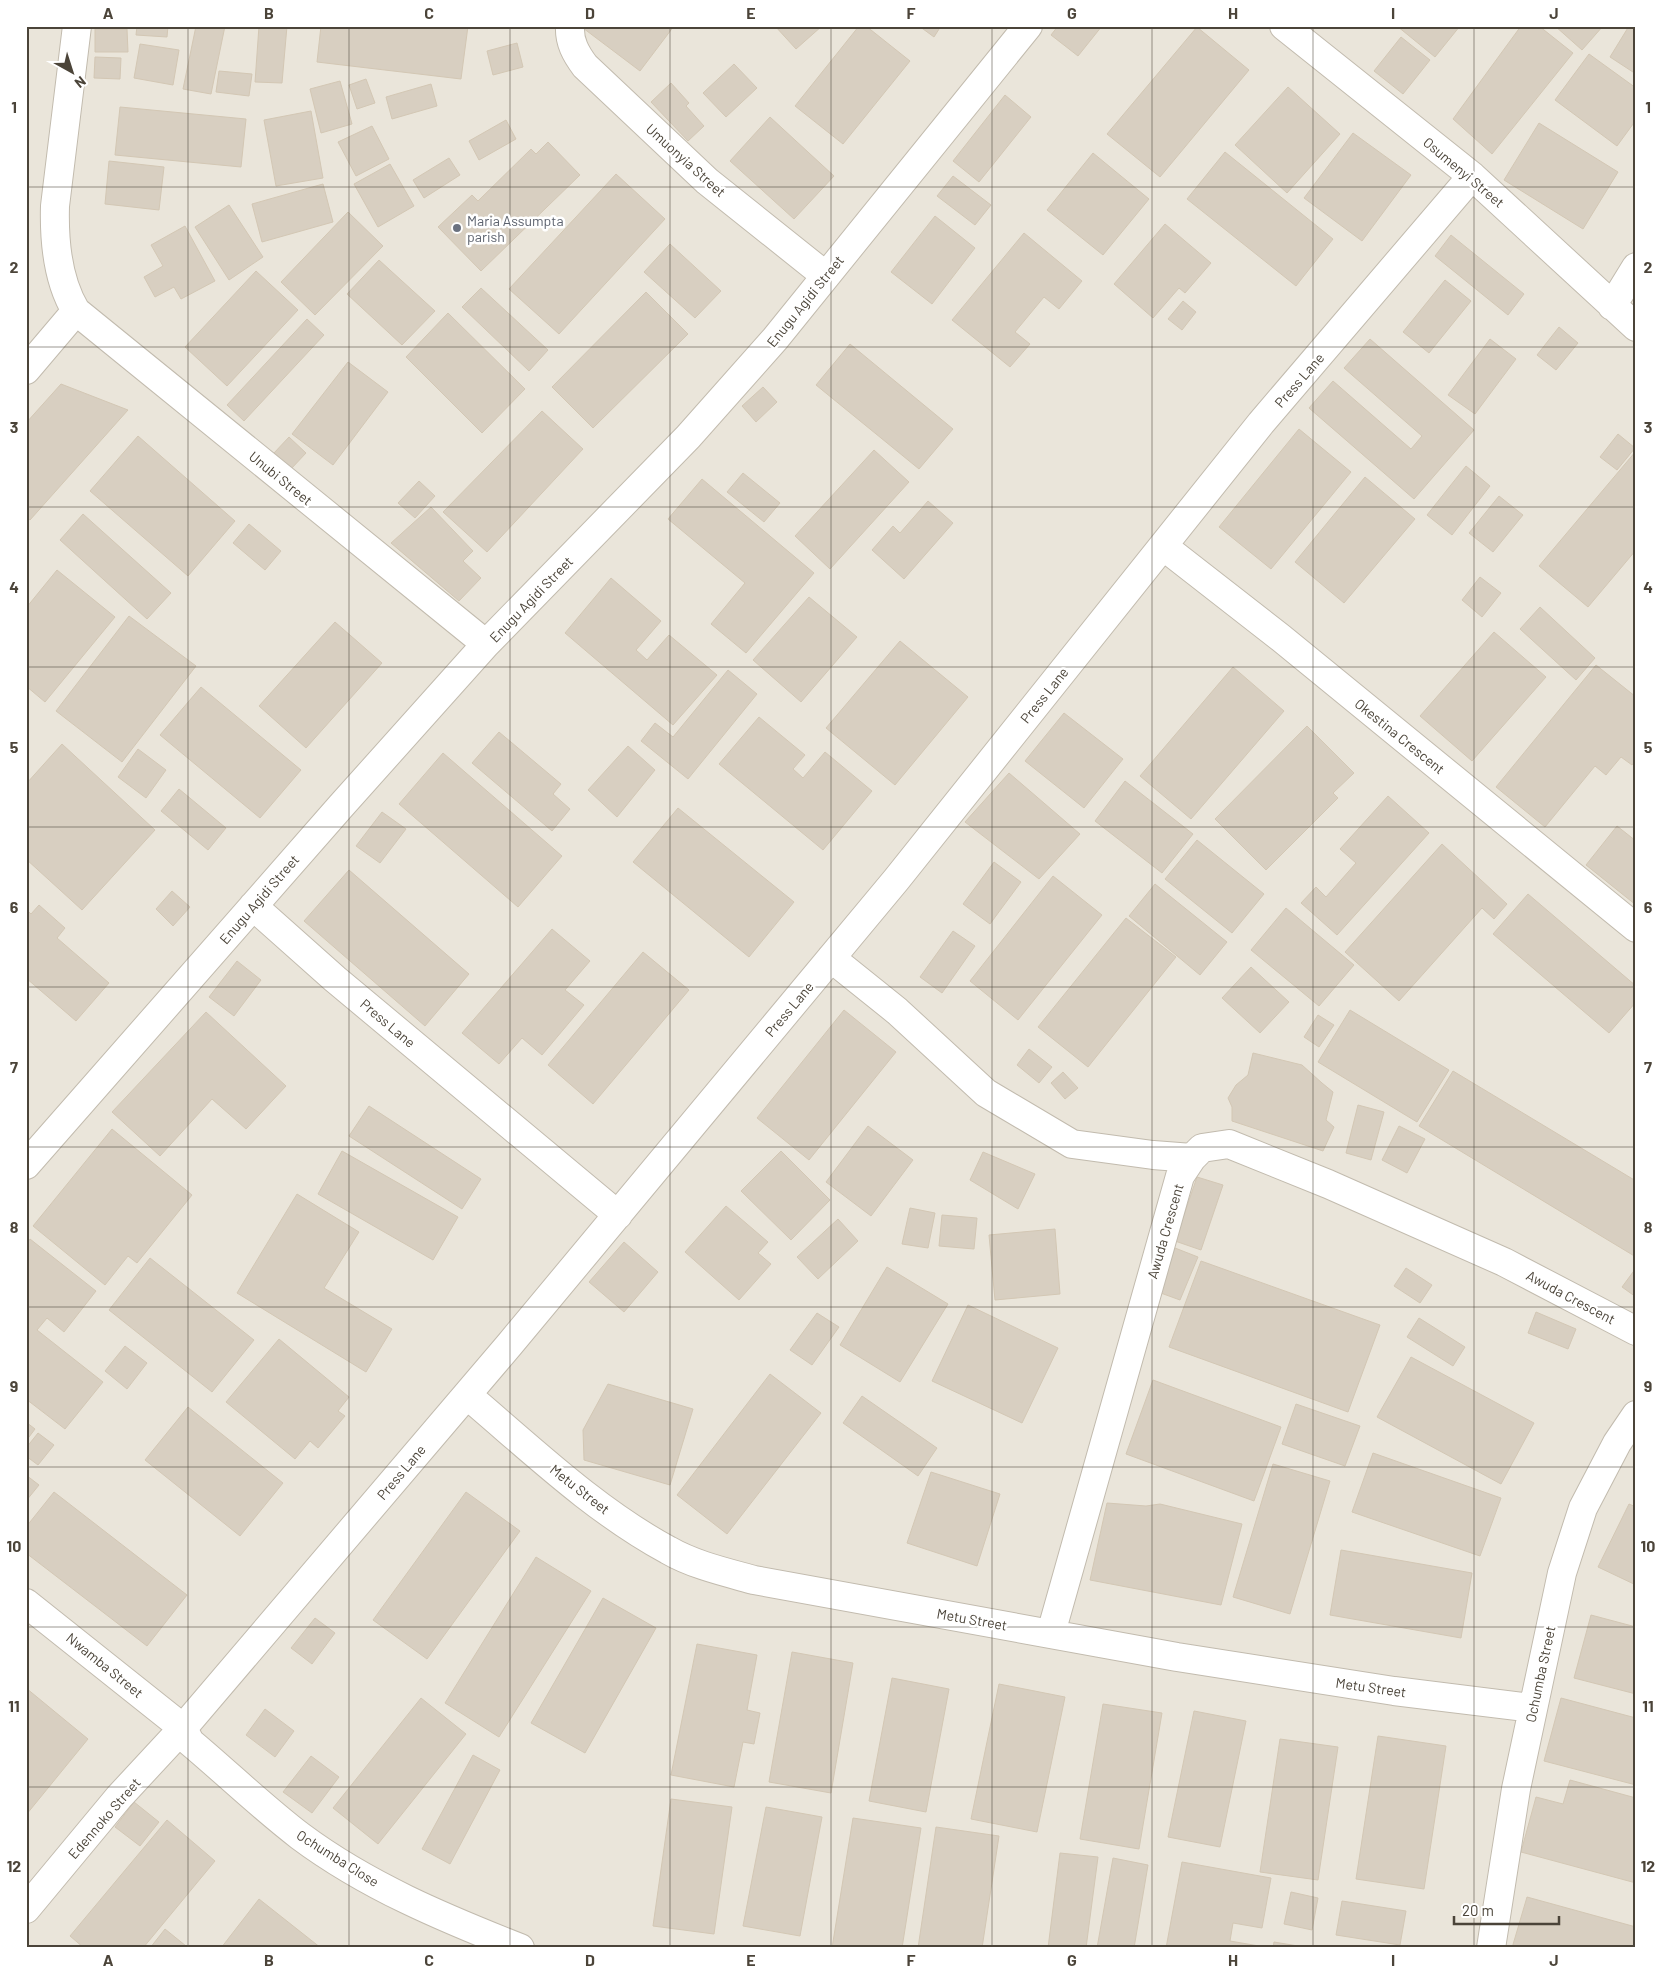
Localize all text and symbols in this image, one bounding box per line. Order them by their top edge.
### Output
text: A [103,3,114,22]
text: B [264,3,274,22]
text: C [424,3,434,22]
text: D [585,3,595,22]
text: E [746,3,756,22]
text: F [907,3,916,22]
text: G [1067,3,1077,22]
text: H [1228,3,1238,22]
text: I [1391,3,1395,22]
text: J [1549,3,1559,22]
north arrow [48,48,98,98]
text: N [72,73,89,92]
text: 1 [11,97,17,116]
text: 1 [1645,97,1651,116]
street label: Umuonyia Street [643,120,729,200]
street label: Osumenyi Street [1420,133,1508,211]
place label: Maria Assumpta parish [467,212,564,245]
marker: Maria Assumpta parish [451,222,463,234]
street label: Enugu Agidi Street [763,252,847,350]
text: 2 [10,257,19,276]
text: 2 [1644,257,1653,276]
street label: Press Lane [1271,349,1327,411]
text: 3 [10,417,18,436]
text: 3 [1644,417,1652,436]
street label: Unubi Street [246,447,316,509]
street label: Enugu Agidi Street [486,553,576,645]
text: 4 [9,577,19,596]
text: 4 [1643,577,1653,596]
street label: Press Lane [1016,664,1072,726]
street label: Okestina Crescent [1352,695,1448,777]
text: 5 [10,737,19,756]
text: 5 [1644,737,1653,756]
street label: Enugu Agidi Street [216,851,302,947]
text: 6 [10,897,19,916]
text: 6 [1644,897,1653,916]
street label: Press Lane [761,978,817,1040]
street label: Press Lane [357,995,419,1051]
text: 7 [10,1057,18,1076]
text: 7 [1644,1057,1652,1076]
street label: Awuda Crescent [1143,1181,1187,1281]
text: 8 [10,1217,19,1236]
text: 8 [1644,1217,1653,1236]
street label: Awuda Crescent [1524,1266,1618,1328]
text: 9 [10,1376,18,1395]
text: 9 [1644,1376,1652,1395]
street label: Press Lane [373,1441,429,1503]
street label: Metu Street [547,1460,613,1518]
text: 10 [7,1536,21,1555]
text: 10 [1641,1536,1655,1555]
street label: Metu Street [936,1604,1008,1634]
street label: Ochumba Street [1521,1624,1559,1724]
street label: Nwamba Street [63,1629,147,1701]
street label: Metu Street [1335,1674,1407,1700]
text: 11 [8,1696,20,1715]
text: 11 [1642,1696,1654,1715]
street label: Edennoko Street [64,1774,144,1862]
street label: Ochumba Close [294,1826,382,1890]
text: 12 [7,1856,21,1875]
text: 12 [1641,1856,1655,1875]
scale bar [1454,1894,1560,1926]
text: 20 m [1462,1901,1494,1919]
text: A [103,1950,114,1969]
text: B [264,1950,274,1969]
text: C [424,1950,434,1969]
text: D [585,1950,595,1969]
text: E [746,1950,756,1969]
text: F [907,1950,916,1969]
text: G [1067,1950,1077,1969]
text: H [1228,1950,1238,1969]
text: I [1391,1950,1395,1969]
text: J [1549,1950,1559,1969]

